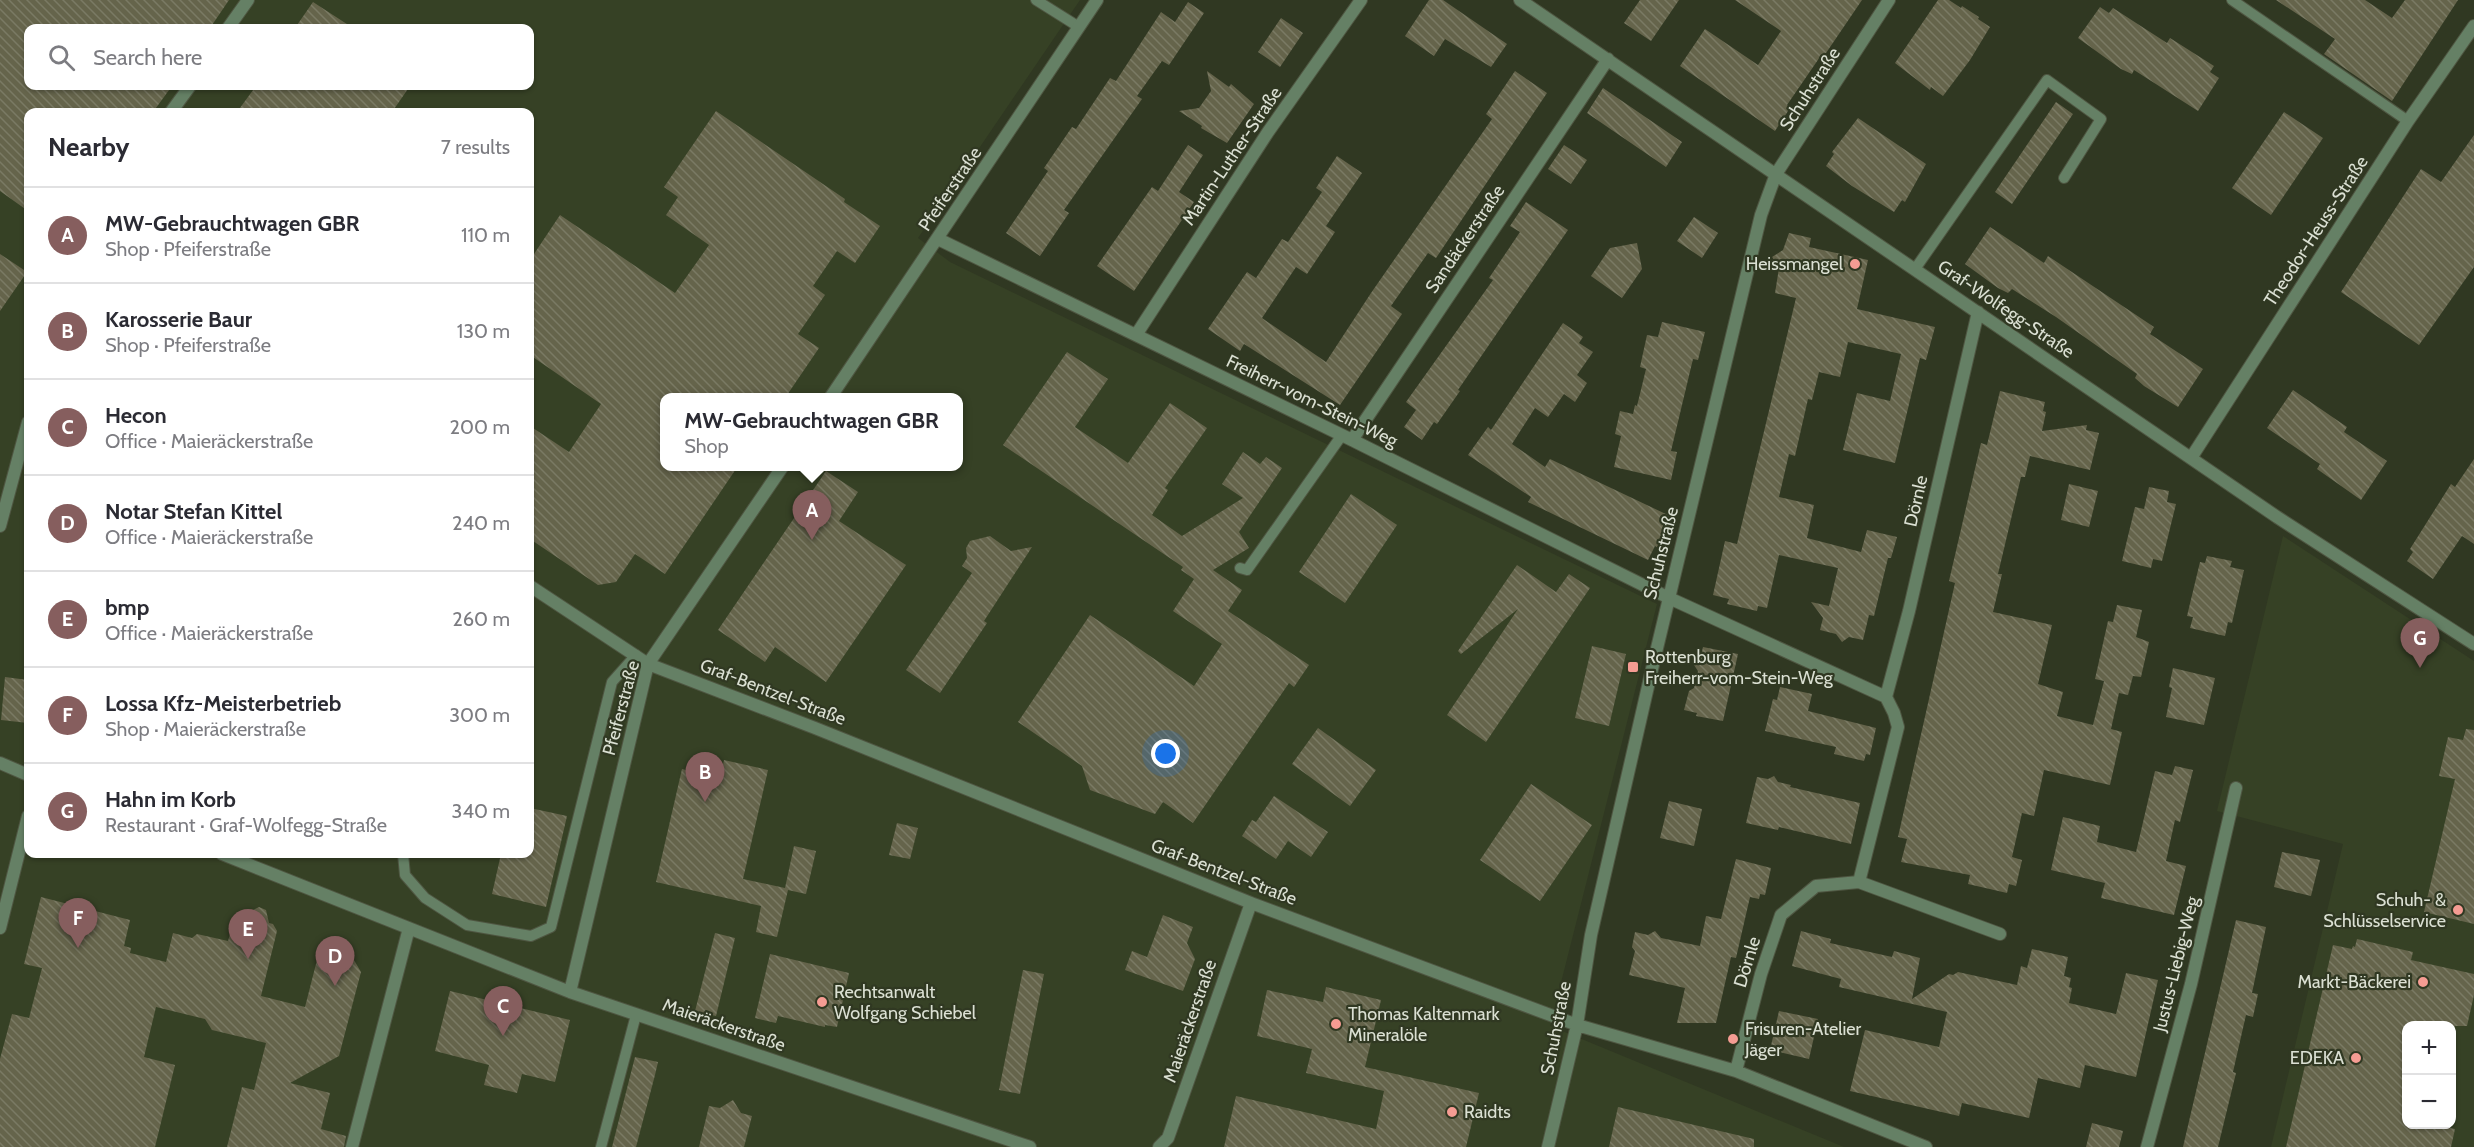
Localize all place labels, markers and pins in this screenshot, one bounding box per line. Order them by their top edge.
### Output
place label: Heissmangel [1746,253,1844,275]
marker: Heissmangel [1848,257,1862,271]
pin: A [792,490,832,540]
pin: G [2400,618,2440,668]
place label: Rottenburg Freiherr-vom-Stein-Weg [1645,646,1834,689]
marker: Rottenburg Freiherr-vom-Stein-Weg [1626,660,1640,674]
pin: B [686,752,724,802]
place label: Schuh- & Schlüsselservice [2323,889,2446,932]
pin: F [58,898,98,948]
marker: Schuh- & Schlüsselservice [2451,903,2465,917]
pin: E [228,910,268,959]
pin: D [316,936,354,986]
place label: Markt-Bäckerei [2297,971,2411,993]
marker: Markt-Bäckerei [2416,975,2430,989]
place label: Rechtsanwalt Wolfgang Schiebel [834,981,977,1024]
pin: C [484,986,522,1036]
marker: Rechtsanwalt Wolfgang Schiebel [815,995,829,1009]
place label: Thomas Kaltenmark Mineralöle [1348,1003,1500,1046]
marker: Thomas Kaltenmark Mineralöle [1329,1017,1343,1031]
place label: Frisuren-Atelier Jäger [1744,1018,1861,1061]
marker: Frisuren-Atelier Jäger [1726,1032,1740,1046]
place label: EDEKA [2290,1047,2344,1069]
marker: EDEKA [2349,1051,2363,1065]
place label: Raidts [1464,1101,1511,1123]
marker: Raidts [1445,1105,1459,1119]

